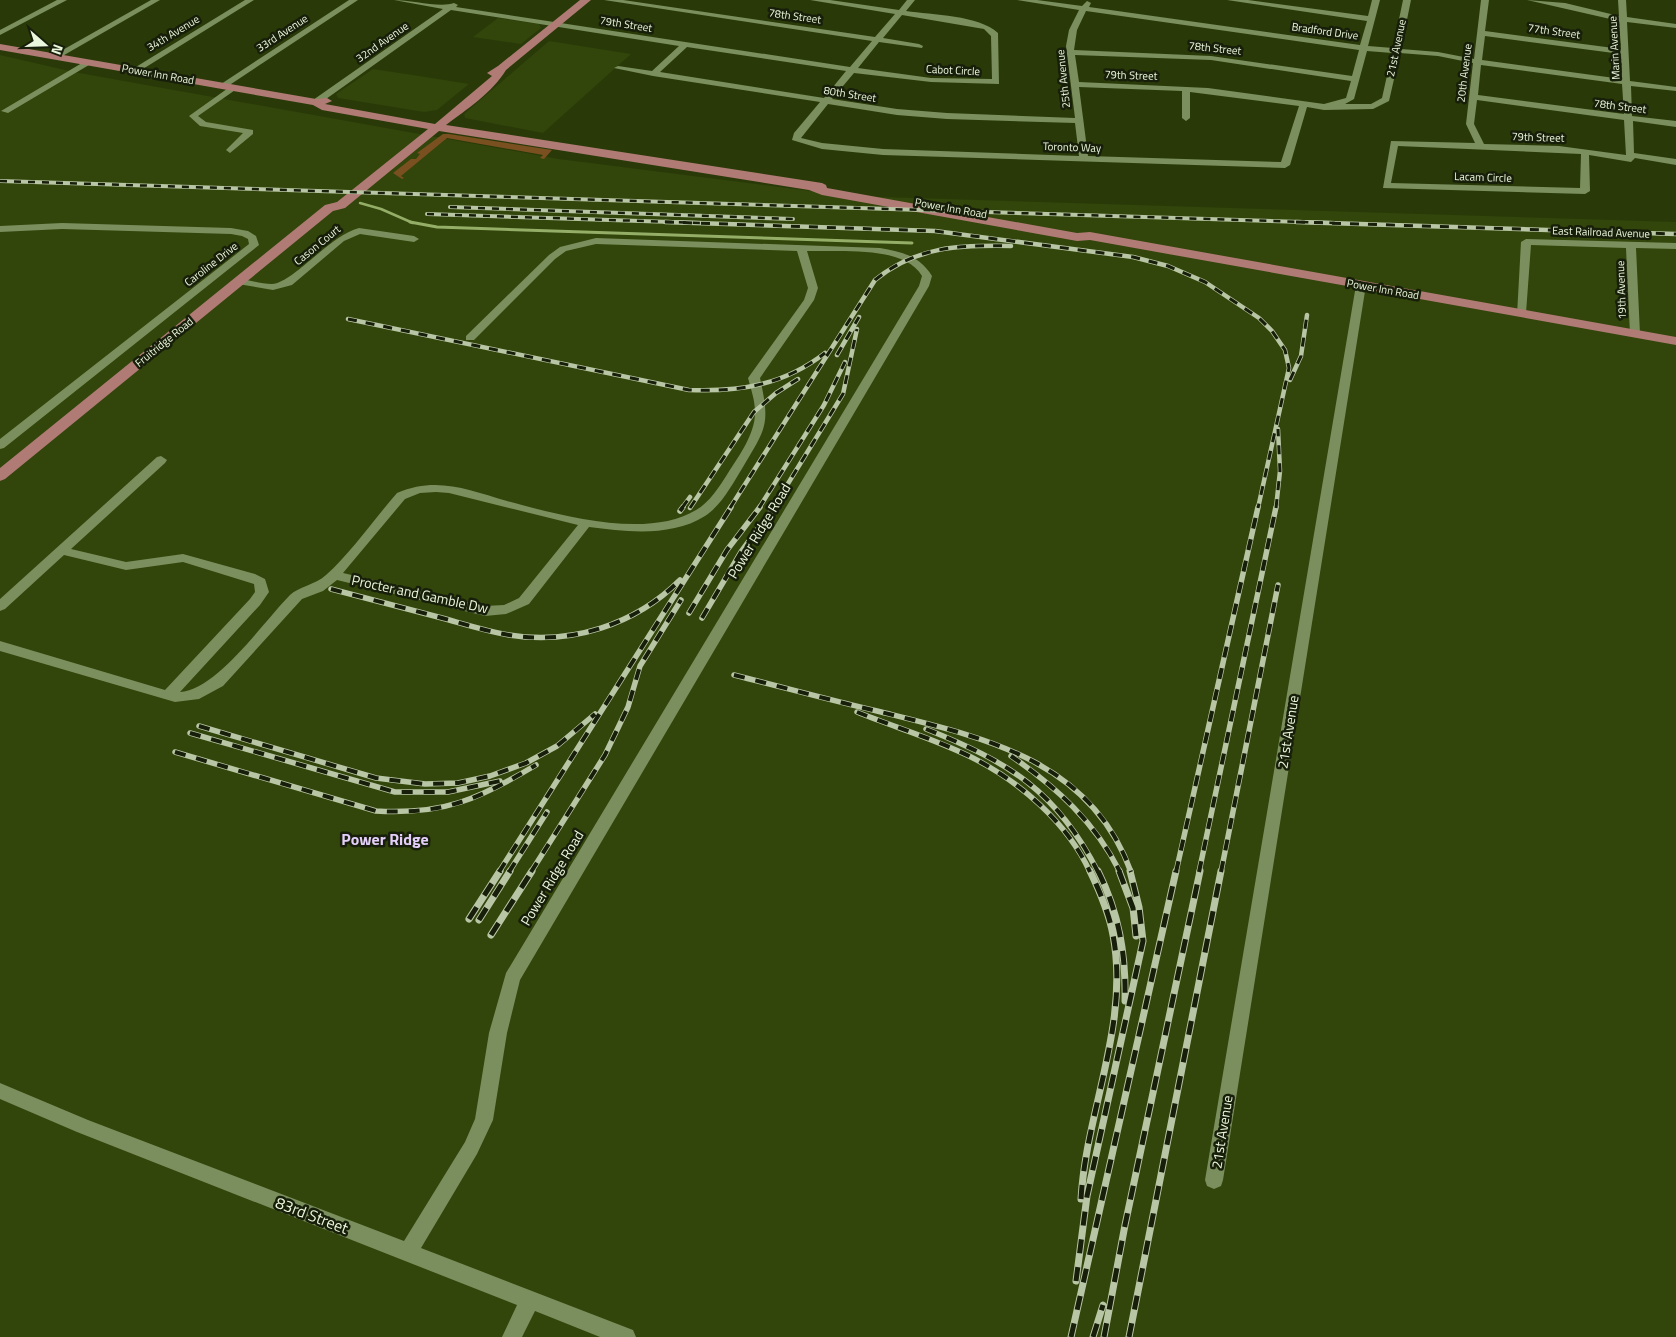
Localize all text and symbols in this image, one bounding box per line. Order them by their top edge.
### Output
street label: 78th Street [768,4,822,28]
street label: 33rd Avenue [253,10,311,56]
street label: 34th Avenue [144,11,203,55]
street label: 79th Street [599,12,653,36]
street label: Marin Avenue [1604,15,1624,80]
street label: 21st Avenue [1382,17,1410,78]
street label: 32nd Avenue [352,18,412,66]
street label: Bradford Drive [1291,18,1360,44]
street label: 77th Street [1527,19,1581,43]
north arrow [20,20,70,70]
street label: 78th Street [1188,37,1242,59]
text: N [46,41,69,58]
street label: 20th Avenue [1452,42,1476,103]
street label: 25th Avenue [1052,48,1074,109]
street label: Power Inn Road [121,60,196,88]
street label: Cabot Circle [925,61,981,79]
street label: 79th Street [1104,66,1158,84]
street label: 80th Street [823,82,877,106]
street label: 78th Street [1593,95,1647,117]
street label: 79th Street [1511,128,1565,146]
street label: Toronto Way [1043,138,1102,156]
street label: Lacam Circle [1454,168,1513,186]
street label: Power Inn Road [914,194,989,222]
street label: Cason Court [290,221,344,269]
street label: East Railroad Avenue [1552,222,1651,242]
street label: Caroline Drive [181,238,241,290]
street label: 19th Avenue [1612,260,1630,320]
street label: Power Inn Road [1346,275,1421,303]
street label: Fruitridge Road [131,313,197,371]
street label: Power Ridge Road [722,479,795,582]
street label: Procter and Gamble Dw [350,569,491,618]
street label: 21st Avenue [1271,694,1304,770]
street label: Power Ridge Road [515,826,588,929]
district label: Power Ridge [341,827,429,851]
street label: 21st Avenue [1205,1094,1238,1170]
street label: 83rd Street [272,1190,352,1240]

